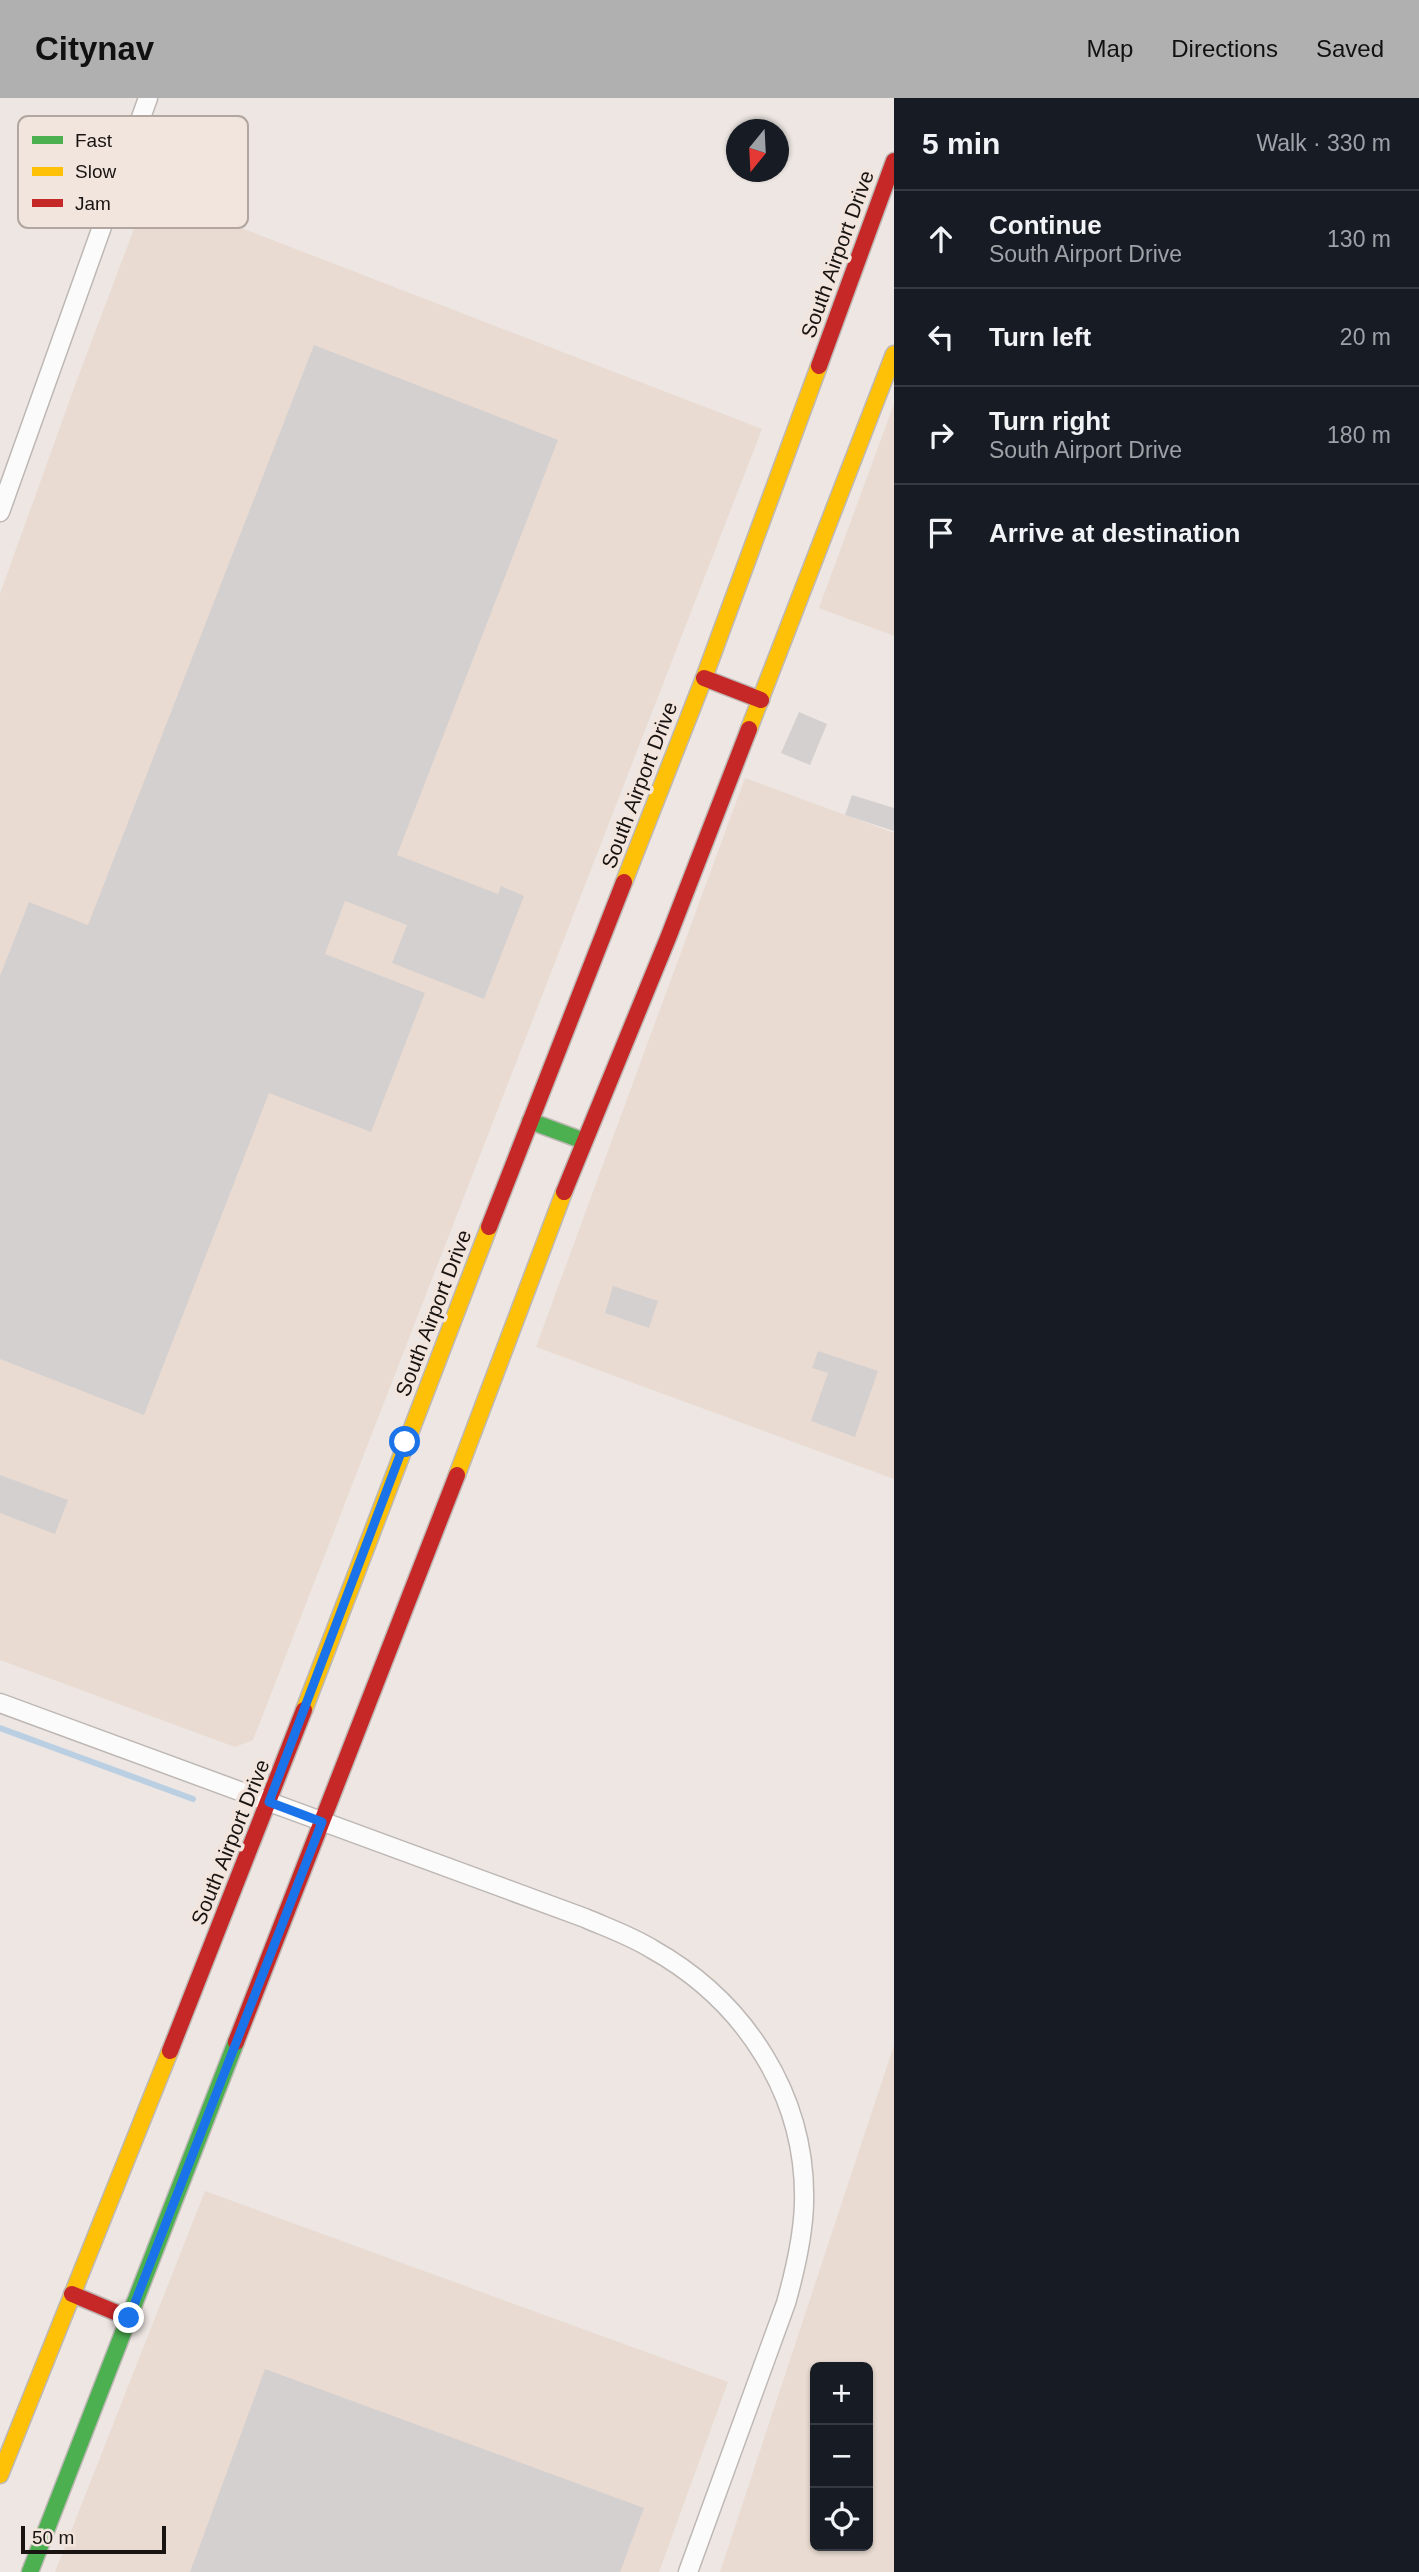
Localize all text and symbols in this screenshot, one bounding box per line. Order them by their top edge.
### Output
text: Citynav [35,30,154,67]
text: Map [1087,35,1133,62]
text: Directions [1171,35,1278,62]
text: Saved [1316,35,1384,62]
legend [18,116,248,228]
north arrow [726,119,789,182]
text: 5 min [922,127,1000,160]
text: Fast [75,130,113,151]
text: Walk · 330 m [1256,130,1391,156]
text: Slow [75,161,116,182]
street label: South Airport Drive [796,167,878,341]
text: Jam [75,193,111,214]
text: Continue [989,210,1102,240]
icon: ahead [922,220,960,258]
text: 130 m [1327,226,1391,252]
text: South Airport Drive [989,241,1182,267]
icon: left [922,318,960,356]
text: Turn left [989,322,1091,352]
text: 20 m [1340,324,1391,350]
text: Turn right [989,406,1110,436]
icon: right [922,416,960,454]
text: 180 m [1327,422,1391,448]
text: South Airport Drive [989,437,1182,463]
icon: arrive [922,514,960,552]
text: Arrive at destination [989,518,1240,548]
street label: South Airport Drive [597,699,681,871]
street label: South Airport Drive [391,1227,475,1399]
route start [389,1426,420,1457]
street label: South Airport Drive [186,1756,274,1928]
route end [113,2302,144,2333]
map controls [810,2362,873,2551]
button: + [810,2362,873,2425]
button: − [810,2425,873,2488]
button: locate [810,2488,873,2551]
scale bar [21,2523,166,2555]
text: 50 m [32,2527,74,2548]

